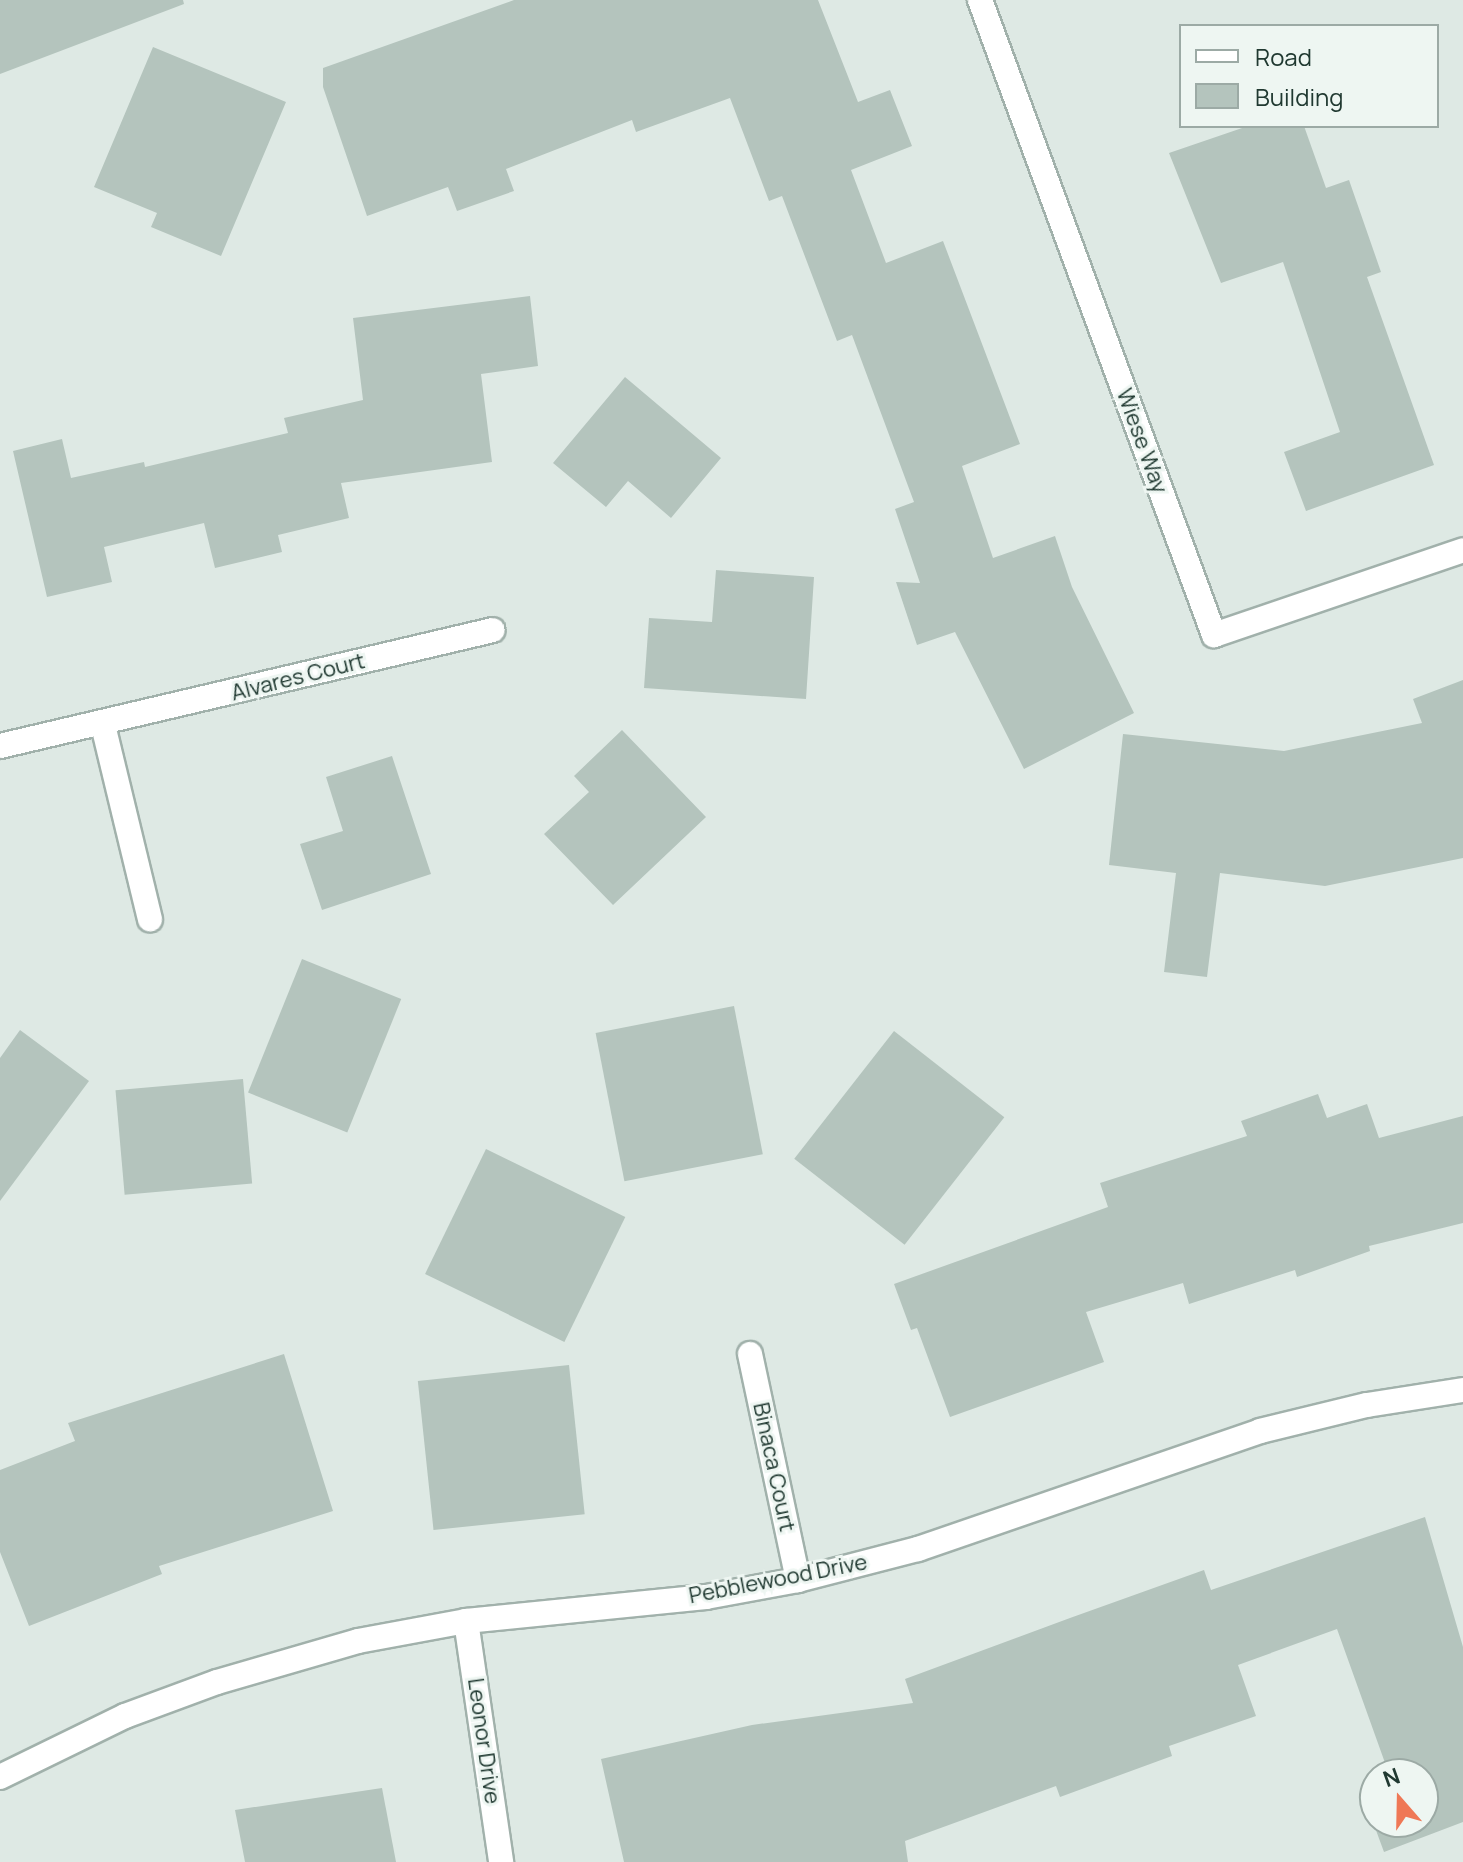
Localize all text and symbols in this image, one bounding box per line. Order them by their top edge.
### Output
legend [1179,24,1439,128]
text: Road [1255,40,1312,73]
text: Building [1255,80,1343,113]
street label: Wiese Way [1111,385,1173,497]
street label: Alvares Court [228,648,368,706]
street label: Binaca Court [747,1400,801,1534]
street label: Pebblewood Drive [687,1549,869,1609]
street label: Leonor Drive [462,1676,506,1806]
north arrow [1359,1758,1439,1838]
text: N [1379,1761,1404,1794]

